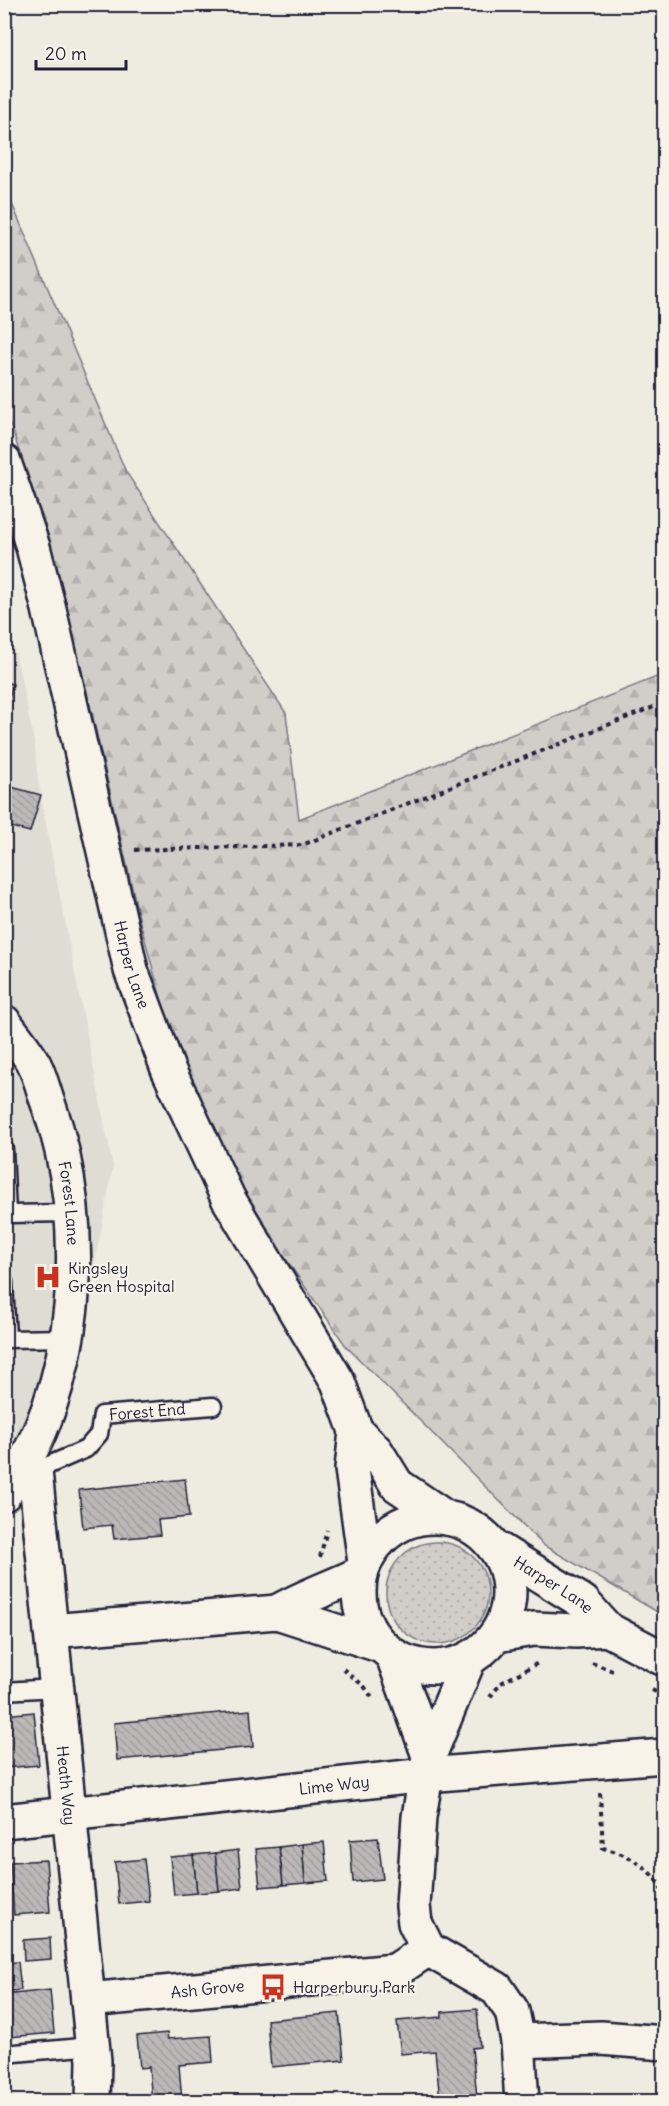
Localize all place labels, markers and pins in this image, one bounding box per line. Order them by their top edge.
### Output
place label: Kingsley Green Hospital [68,1258,175,1296]
hospital icon: Kingsley Green Hospital [33,1262,63,1292]
bus stop icon: Harperbury Park [258,1972,288,2002]
place label: Harperbury Park [293,1977,415,1997]

